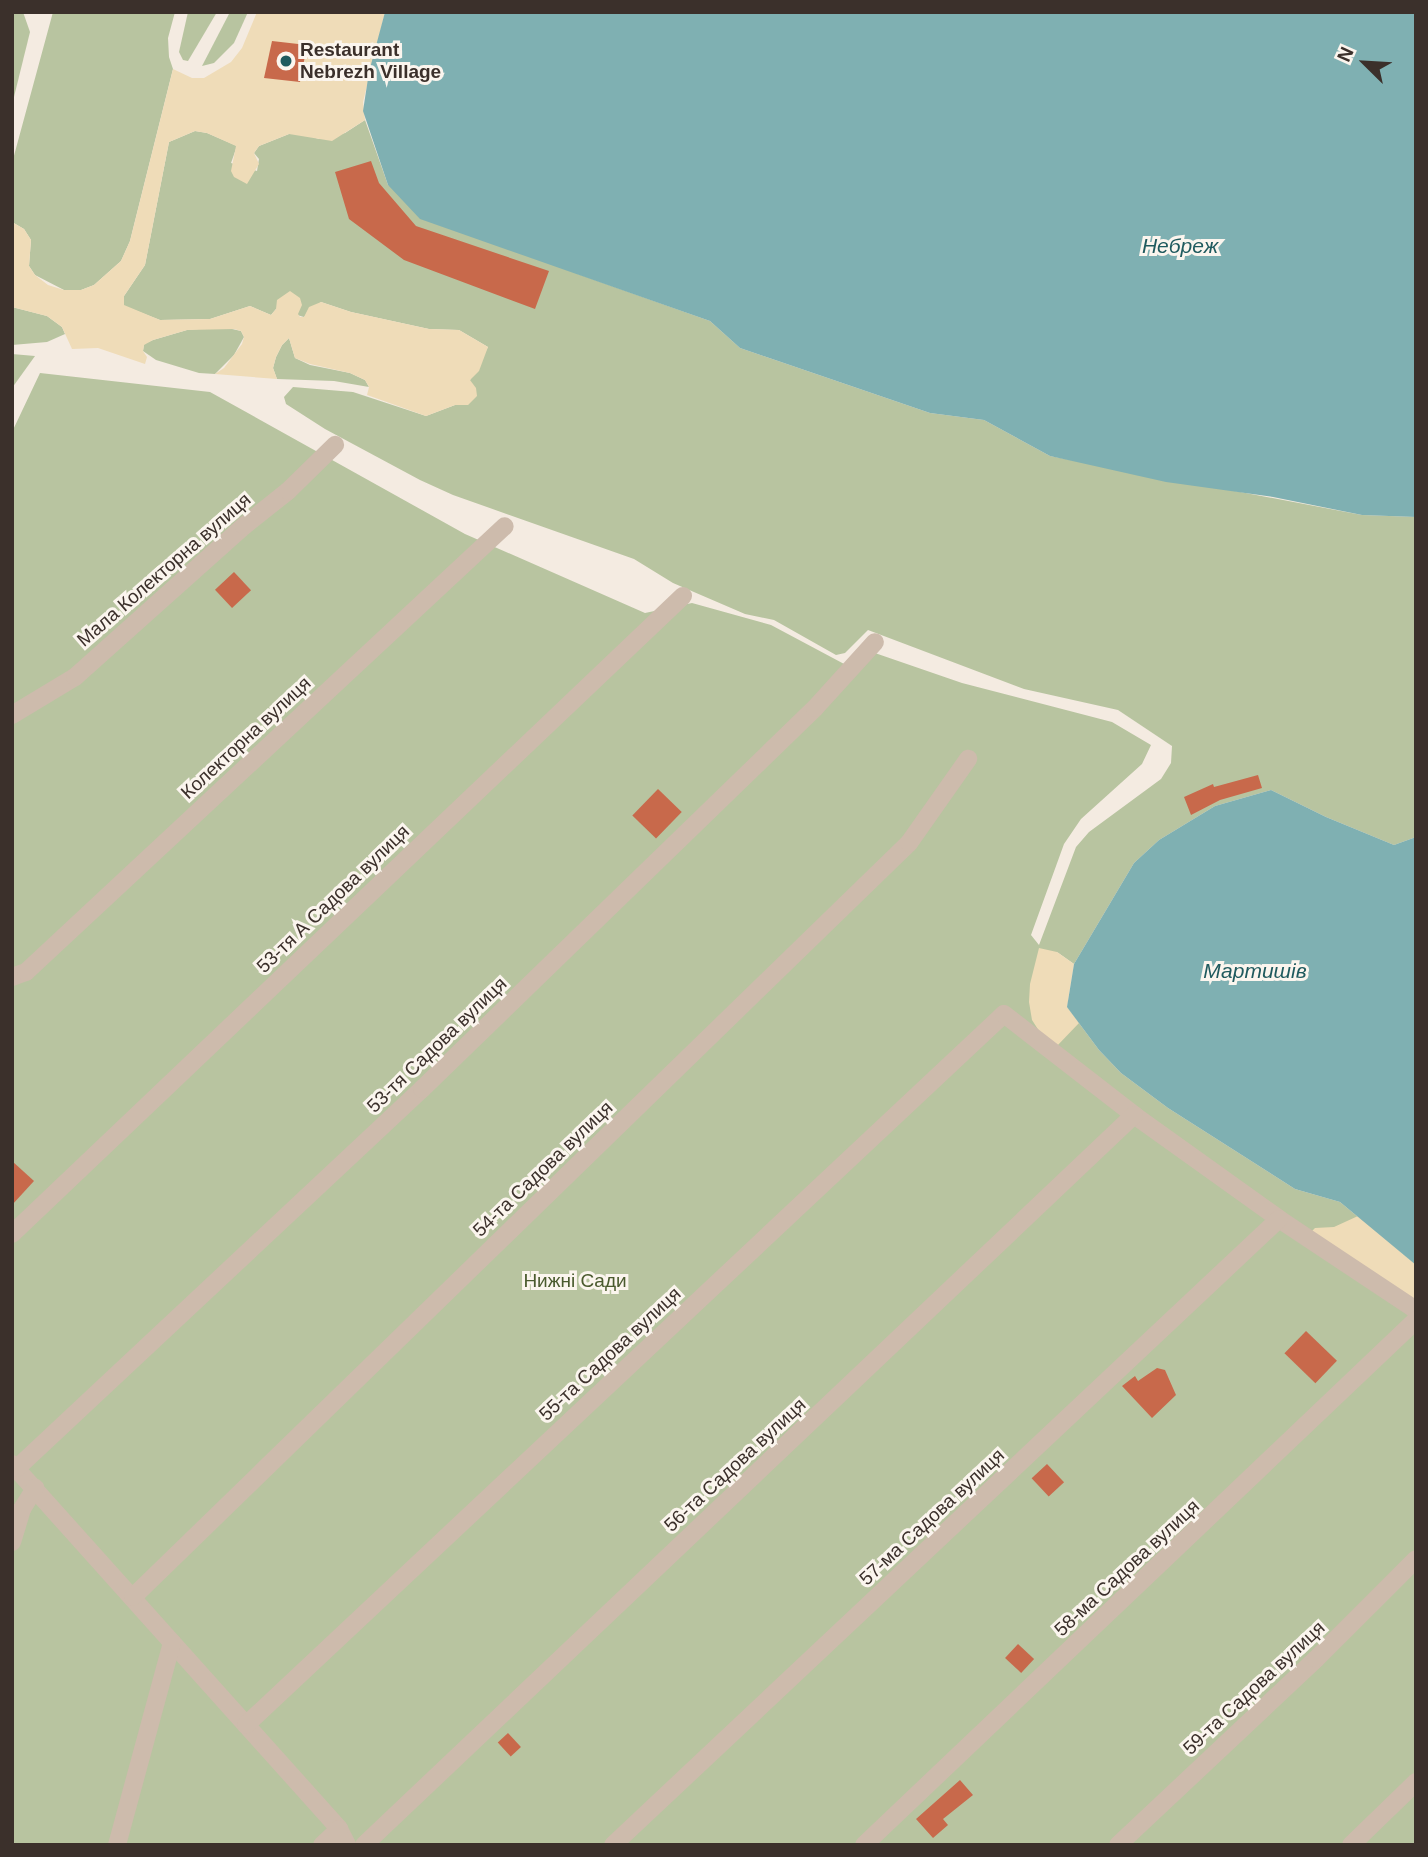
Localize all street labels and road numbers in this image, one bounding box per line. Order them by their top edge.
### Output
street label: Мала Колекторна вулиця [73,488,255,652]
street label: Колекторна вулиця [176,672,316,804]
street label: 53-тя А Садова вулиця [252,820,414,978]
street label: 53-тя Садова вулиця [362,972,512,1118]
street label: 54-та Садова вулиця [468,1096,618,1242]
street label: 55-та Садова вулиця [534,1282,686,1426]
street label: 56-та Садова вулиця [659,1393,811,1537]
street label: 57-ма Садова вулиця [855,1444,1009,1590]
street label: 58-ма Садова вулиця [1050,1495,1204,1641]
street label: 59-та Садова вулиця [1178,1616,1330,1760]

